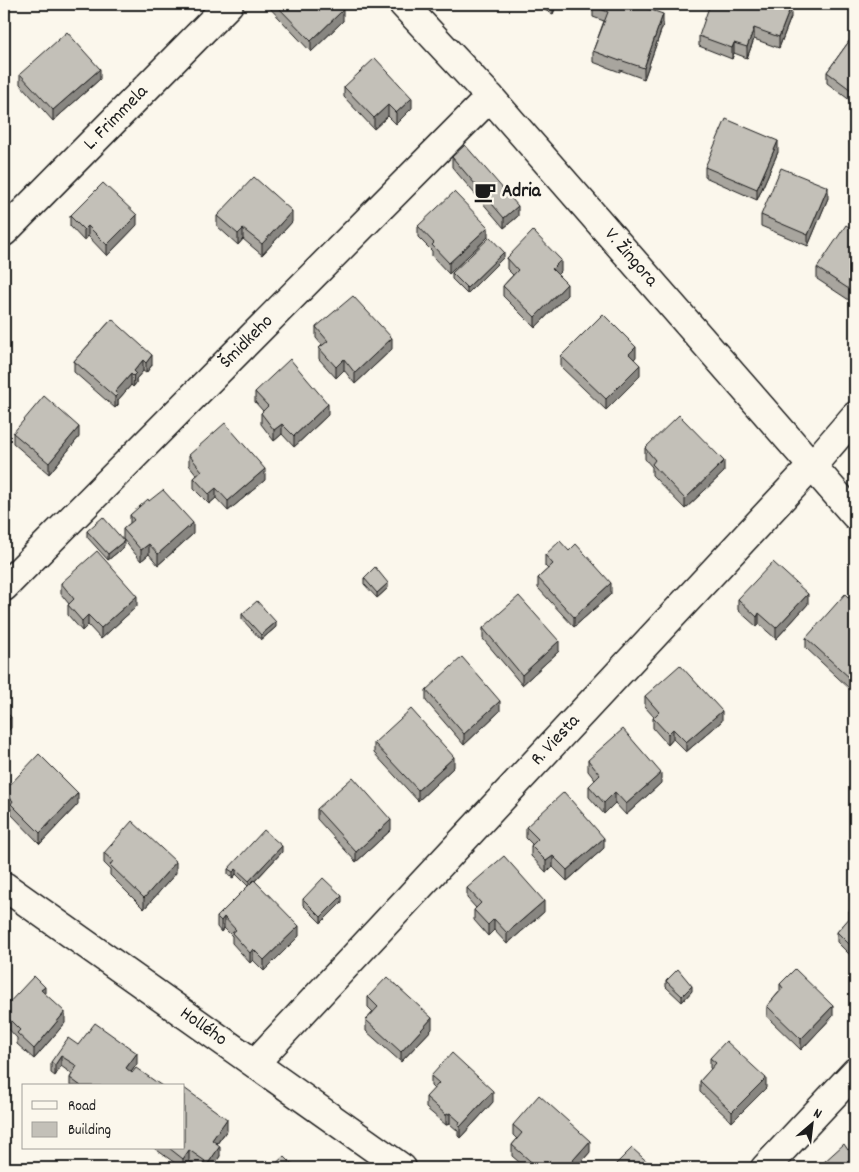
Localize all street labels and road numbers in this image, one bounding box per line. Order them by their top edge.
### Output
street label: L. Frimmela [78,79,156,157]
street label: V. Žingora [597,223,664,294]
street label: Šmidkeho [214,309,280,375]
street label: R. Viesta [525,708,588,772]
street label: Hollého [174,1001,232,1053]

